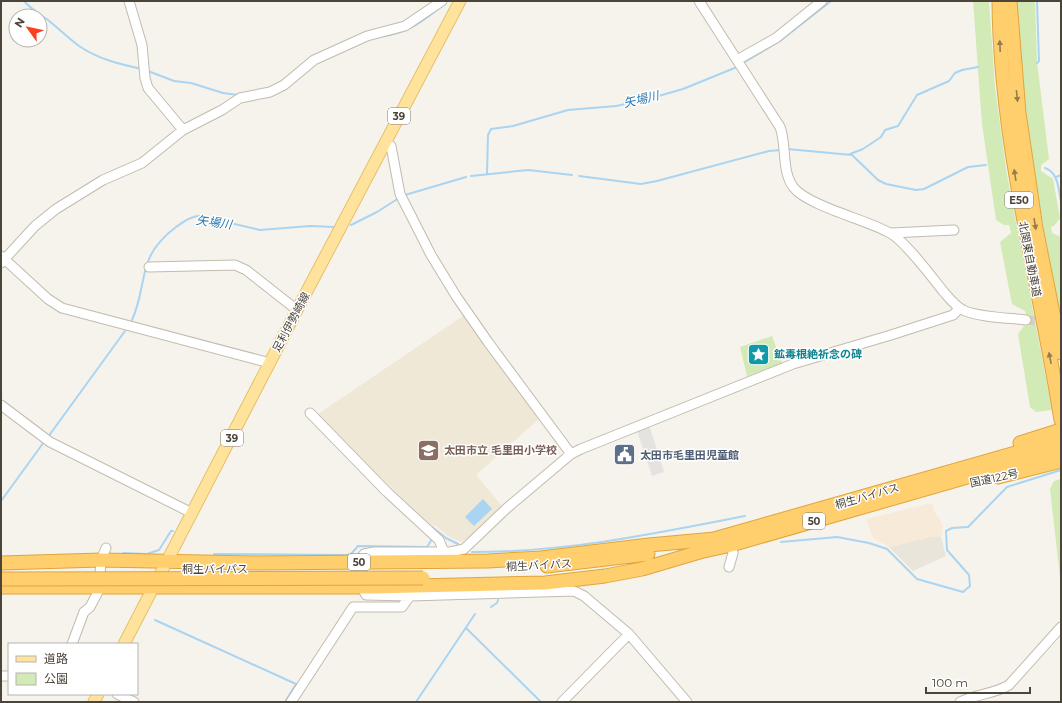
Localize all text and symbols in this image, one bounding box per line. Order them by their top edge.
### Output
north arrow [8,8,48,48]
text: N [11,15,28,30]
one-way arrow [997,39,1003,52]
water label: 矢場川 [622,87,662,110]
one-way arrow [1014,90,1020,102]
road number: 39 [388,108,410,124]
one-way arrow [1012,169,1018,181]
road number: E50 [1005,192,1033,208]
water label: 矢場川 [195,212,235,232]
one-way arrow [1032,218,1038,230]
street label: 北関東自動車道 [1016,220,1044,298]
street label: 足利伊勢崎線 [269,290,313,354]
place icon: 鉱毒根絶祈念の碑 [746,341,772,367]
place label: 鉱毒根絶祈念の碑 [774,347,862,361]
one-way arrow [1047,352,1053,364]
road number: 39 [221,430,243,446]
school or university icon: 太田市立 毛里田小学校 [415,437,441,463]
public building icon: 太田市毛里田児童館 [612,442,638,468]
place label: 太田市立 毛里田小学校 [444,443,557,457]
place label: 太田市毛里田児童館 [640,448,739,462]
street label: 国道122号 [968,466,1020,490]
street label: 桐生バイパス [833,480,901,512]
road number: 50 [803,513,825,529]
road number: 50 [348,554,370,570]
street label: 桐生バイパス [506,556,572,574]
street label: 桐生バイパス [182,562,248,576]
legend [8,643,138,695]
text: 道路 [44,651,68,666]
scale bar [926,669,1030,695]
text: 公園 [44,671,68,686]
text: 100 m [932,675,968,690]

